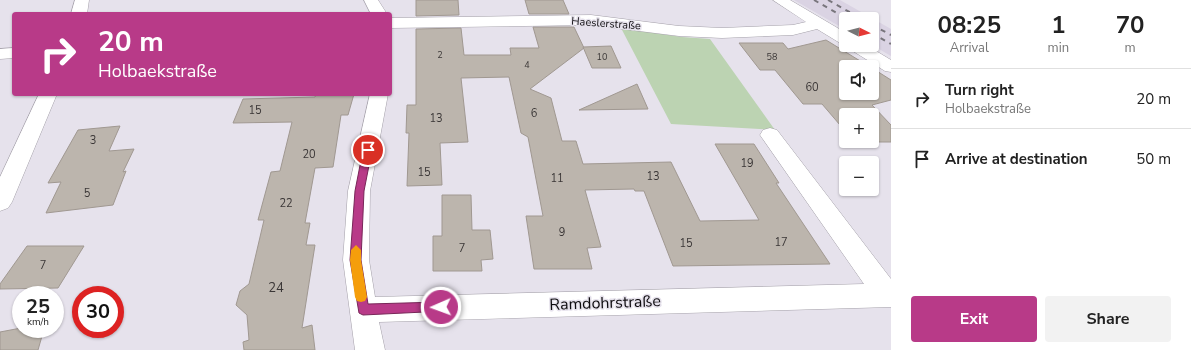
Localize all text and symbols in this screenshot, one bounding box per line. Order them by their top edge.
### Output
text: 08:25 [938,9,1001,41]
text: 1 [1051,9,1066,41]
text: 70 [1116,9,1144,41]
north arrow [839,12,879,52]
map controls [839,12,879,196]
street label: Haeslerstraße [571,14,641,33]
text: 20 m [98,23,164,61]
icon: right [32,28,84,80]
text: Arrival [950,39,989,57]
text: min [1048,39,1069,57]
text: m [1124,39,1136,57]
house number: 2 [437,49,443,61]
house number: 10 [597,51,607,63]
house number: 58 [767,51,777,63]
text: Holbaekstraße [98,59,217,83]
house number: 4 [524,59,530,71]
button: sound [839,60,879,100]
house number: 60 [805,80,819,95]
text: Turn right [945,80,1014,100]
icon: right [911,88,933,110]
text: 20 m [1136,89,1171,109]
text: Holbaekstraße [945,100,1031,118]
house number: 15 [248,103,262,118]
house number: 6 [531,106,538,121]
button: + [839,108,879,148]
house number: 13 [429,111,443,126]
house number: 3 [90,133,96,148]
pin [351,133,385,167]
icon: arrive [357,139,379,161]
house number: 20 [302,147,316,162]
icon: arrive [911,148,933,170]
text: Arrive at destination [945,149,1088,169]
text: 50 m [1136,149,1171,169]
house number: 19 [740,156,754,171]
button: − [839,156,879,196]
house number: 15 [417,165,431,180]
house number: 13 [646,169,660,184]
house number: 11 [550,171,564,186]
house number: 5 [84,186,91,201]
house number: 22 [279,196,293,211]
house number: 9 [559,225,565,240]
house number: 17 [774,235,788,250]
house number: 15 [679,236,693,251]
house number: 7 [459,241,465,256]
house number: 7 [40,258,46,273]
house number: 24 [268,279,284,297]
speed limit sign: 30 [72,286,124,338]
position arrow [420,286,462,328]
street label: Ramdohrstraße [549,290,661,316]
text: 25 [26,293,50,320]
button: Exit [911,296,1037,342]
button: Share [1045,296,1171,342]
text: km/h [27,315,49,329]

